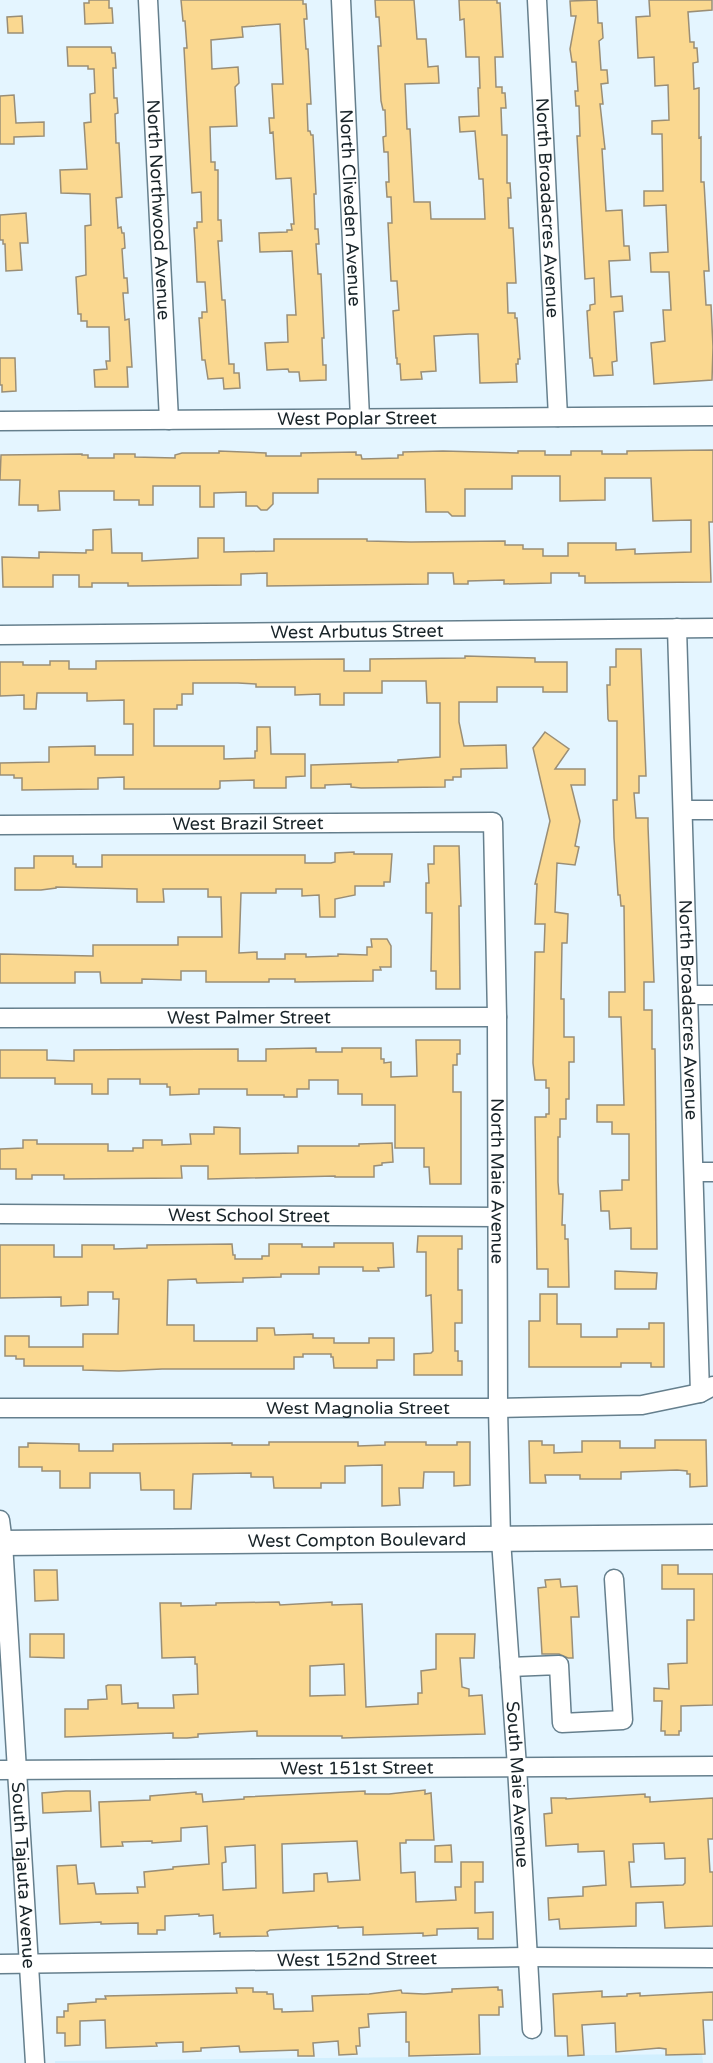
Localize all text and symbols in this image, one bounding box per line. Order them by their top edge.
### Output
street label: North Broadacres Avenue [531,97,564,318]
street label: North Northwood Avenue [142,99,175,321]
street label: North Cliveden Avenue [335,109,366,307]
street label: West Poplar Street [277,407,437,430]
street label: West Arbutus Street [270,620,444,643]
street label: West Brazil Street [172,812,324,835]
street label: North Broadacres Avenue [674,899,703,1120]
street label: West Palmer Street [167,1006,331,1029]
street label: North Maie Avenue [486,1098,509,1264]
street label: West School Street [168,1204,330,1227]
street label: West Magnolia Street [266,1397,450,1419]
street label: West Compton Boulevard [248,1528,466,1552]
street label: South Maie Avenue [501,1700,534,1868]
street label: West 151st Street [280,1757,434,1779]
street label: South Tajauta Avenue [7,1781,40,1969]
street label: West 152nd Street [277,1947,437,1971]

